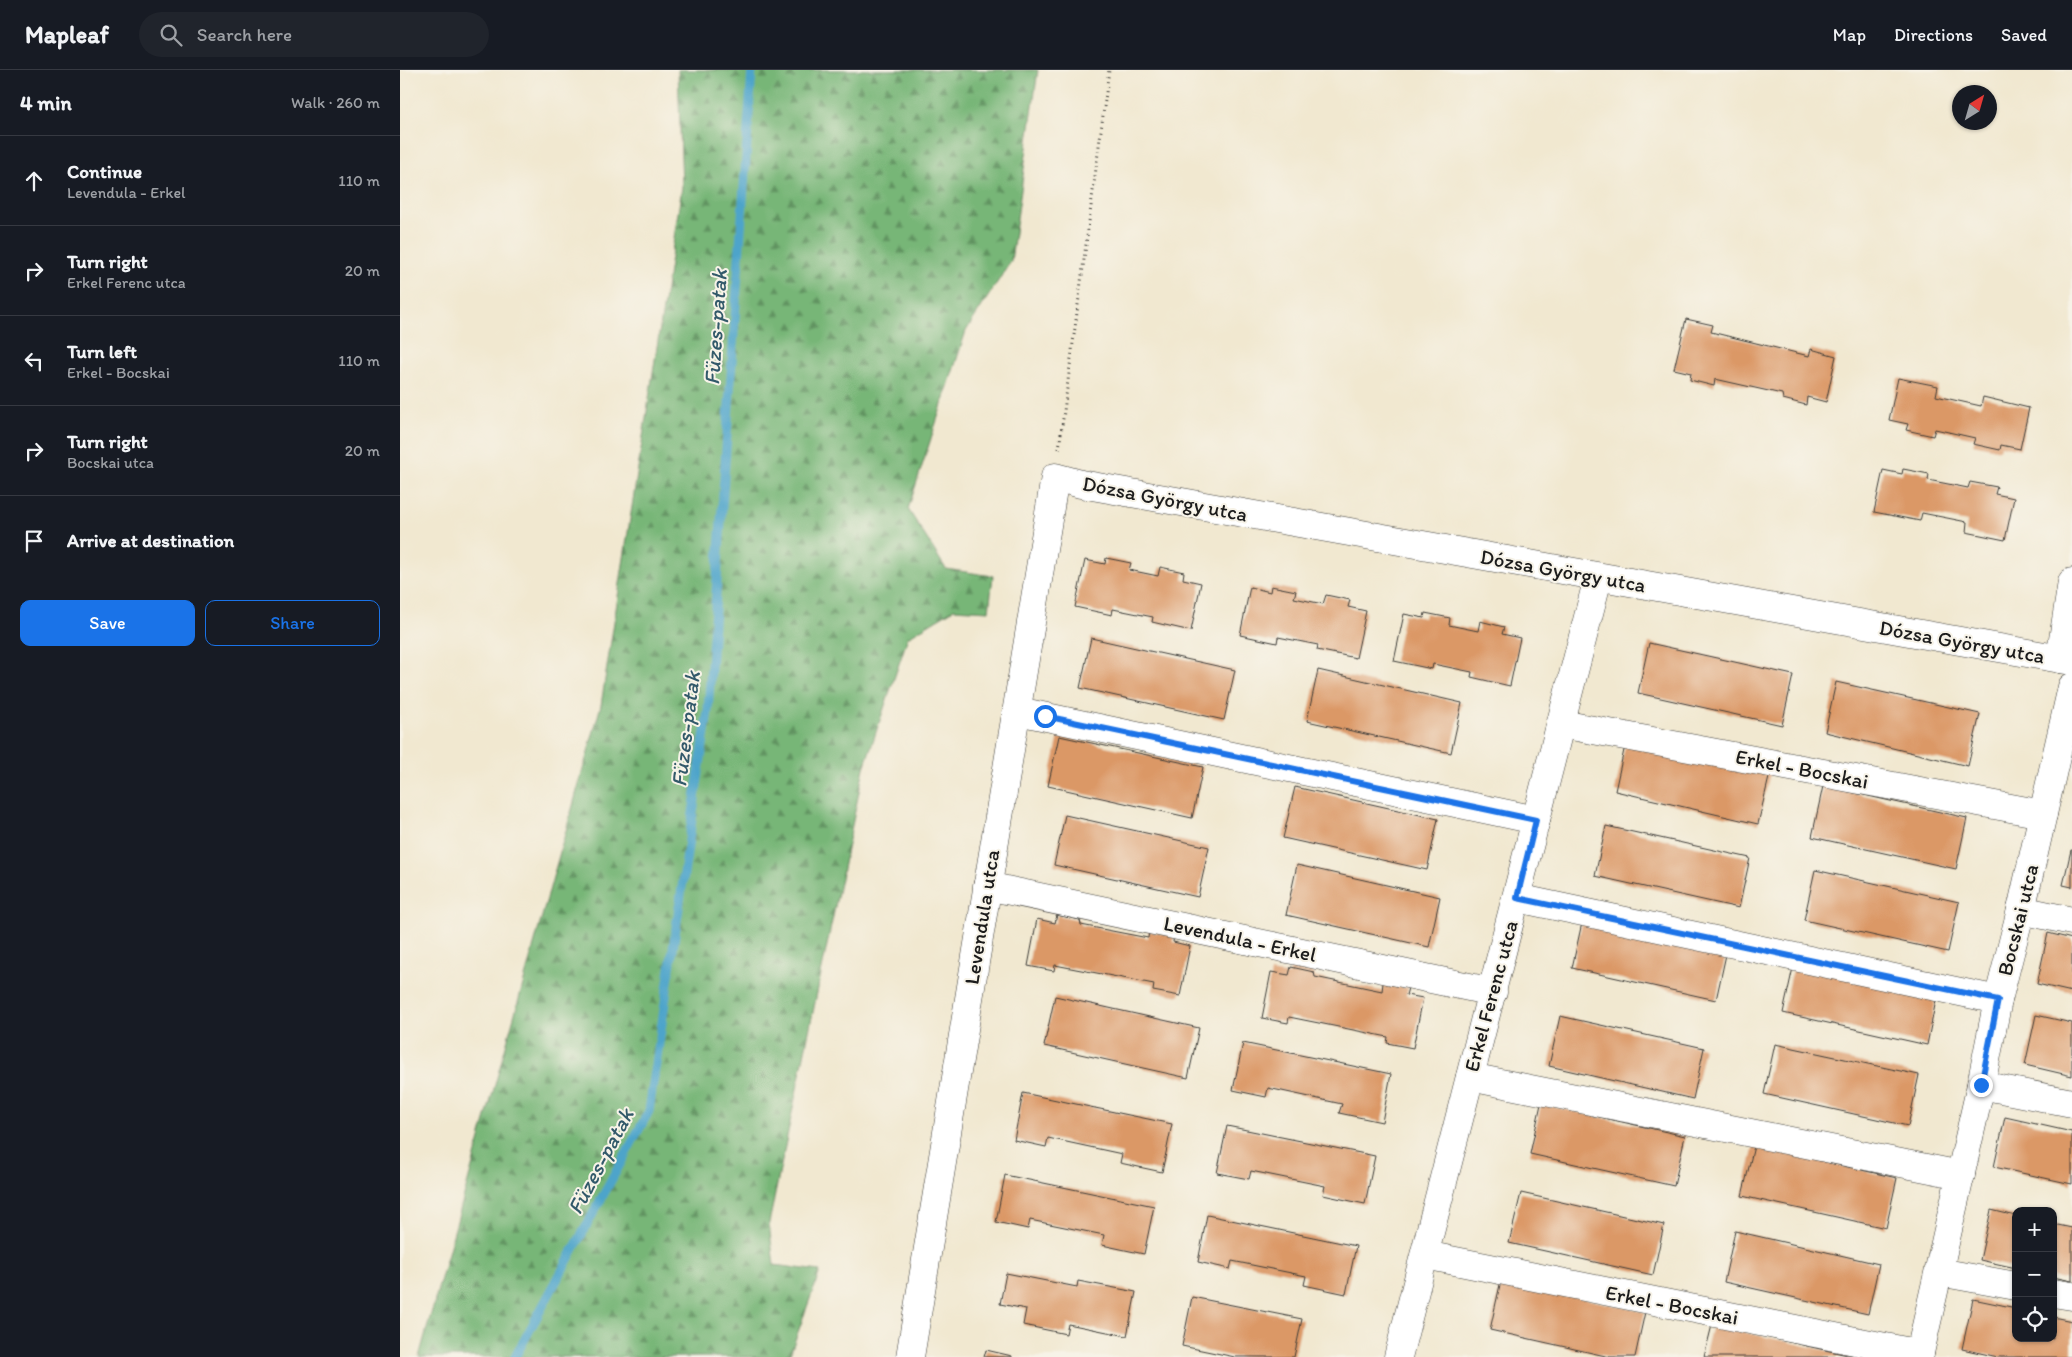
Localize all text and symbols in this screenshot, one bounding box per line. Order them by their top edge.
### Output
search box [139,12,489,57]
text: Mapleaf [25,20,109,49]
icon: search [157,21,185,49]
text: Search here [197,23,292,46]
text: Map [1833,24,1866,46]
text: Directions [1894,24,1973,46]
text: Saved [2001,24,2047,46]
north arrow [1952,85,1997,130]
text: 4 min [20,90,72,115]
text: Walk · 260 m [291,93,380,112]
text: Continue [67,160,142,183]
icon: ahead [20,167,48,195]
text: 110 m [338,171,380,190]
text: Levendula - Erkel [67,183,186,202]
text: Turn right [67,250,148,273]
icon: right [20,257,48,285]
text: 20 m [345,261,380,280]
water label: Füzes-patak [698,266,733,386]
text: Erkel Ferenc utca [67,273,186,292]
text: Turn left [67,340,137,363]
icon: left [20,347,48,375]
text: 110 m [338,351,380,370]
text: Erkel - Bocskai [67,363,170,382]
text: Turn right [67,430,148,453]
icon: right [20,437,48,465]
text: 20 m [345,441,380,460]
text: Bocskai utca [67,453,154,472]
street label: Dózsa György utca [1081,470,1250,527]
icon: arrive [20,527,48,555]
text: Arrive at destination [67,529,234,552]
street label: Dózsa György utca [1478,544,1648,597]
button: Save [20,600,195,646]
button: Share [205,600,380,646]
street label: Dózsa György utca [1877,615,2047,668]
water label: Füzes-patak [665,668,706,788]
route start [1034,705,1057,728]
street label: Erkel - Bocskai [1733,743,1871,794]
street label: Levendula utca [958,848,1005,986]
street label: Bocskai utca [1992,861,2043,978]
street label: Levendula - Erkel [1161,910,1319,967]
street label: Erkel Ferenc utca [1458,917,1523,1074]
route end [1970,1074,1993,1097]
water label: Füzes-patak [561,1102,640,1219]
map controls [2012,1207,2057,1342]
button: + [2012,1207,2057,1252]
button: − [2012,1252,2057,1297]
street label: Erkel - Bocskai [1603,1279,1741,1330]
button: locate [2012,1297,2057,1342]

